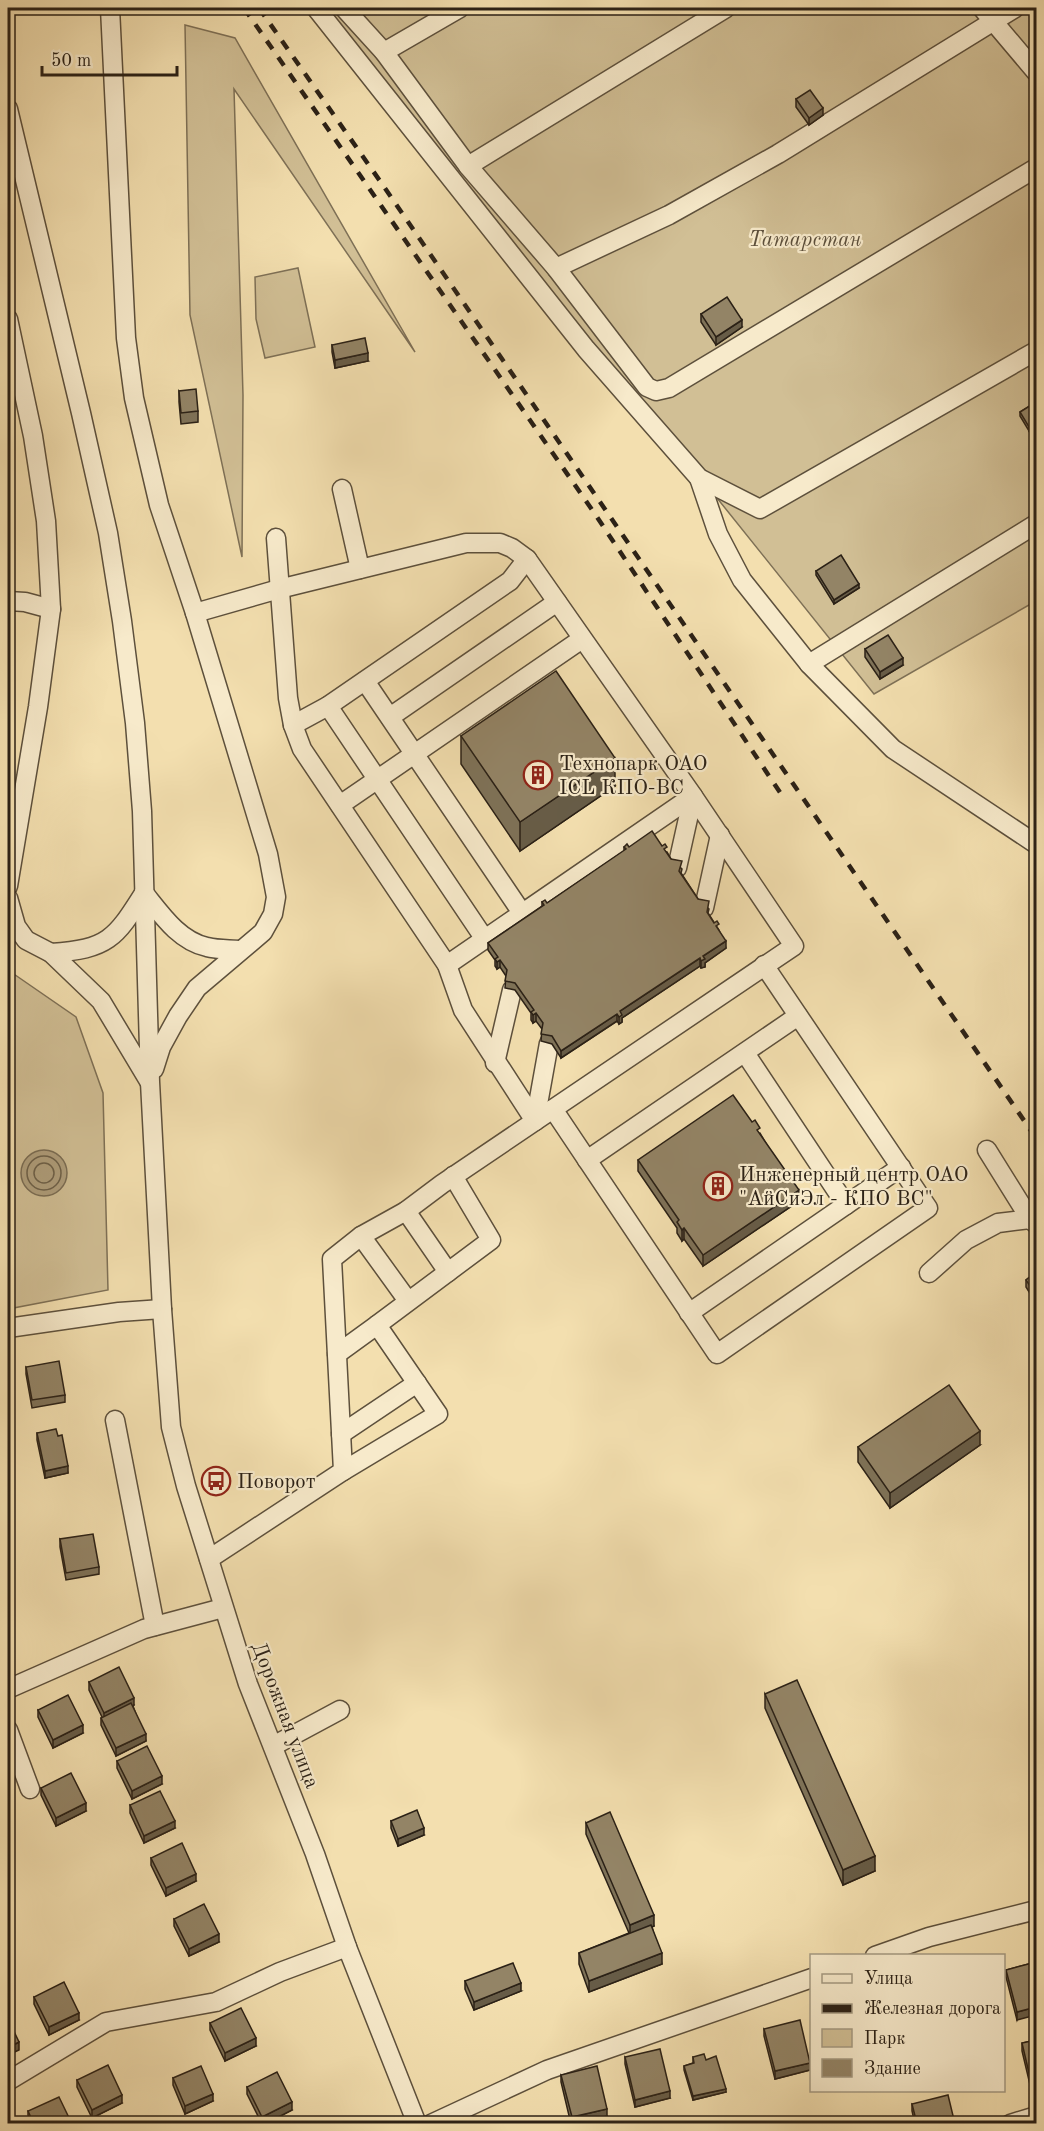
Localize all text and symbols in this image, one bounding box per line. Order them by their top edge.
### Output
scale bar [42,39,177,77]
text: 50 m [51,52,91,70]
park label: Татарстан [749,230,862,251]
place label: Технопарк OAO ICL КПО-ВС [559,754,707,799]
building icon: Технопарк OAO ICL КПО-ВС [522,759,554,791]
place label: Инженерный центр ОАО "АйСиЭл - КПО ВС" [739,1165,969,1210]
building icon: Инженерный центр ОАО "АйСиЭл - КПО ВС" [702,1170,734,1202]
bus stop icon: Поворот [200,1465,232,1497]
place label: Поворот [237,1472,316,1493]
street label: Дорожная улица [247,1640,322,1792]
legend [810,1954,1005,2092]
text: Улица [864,1970,913,1988]
text: Железная дорога [864,2000,1001,2018]
text: Парк [864,2030,905,2048]
text: Здание [864,2060,921,2078]

